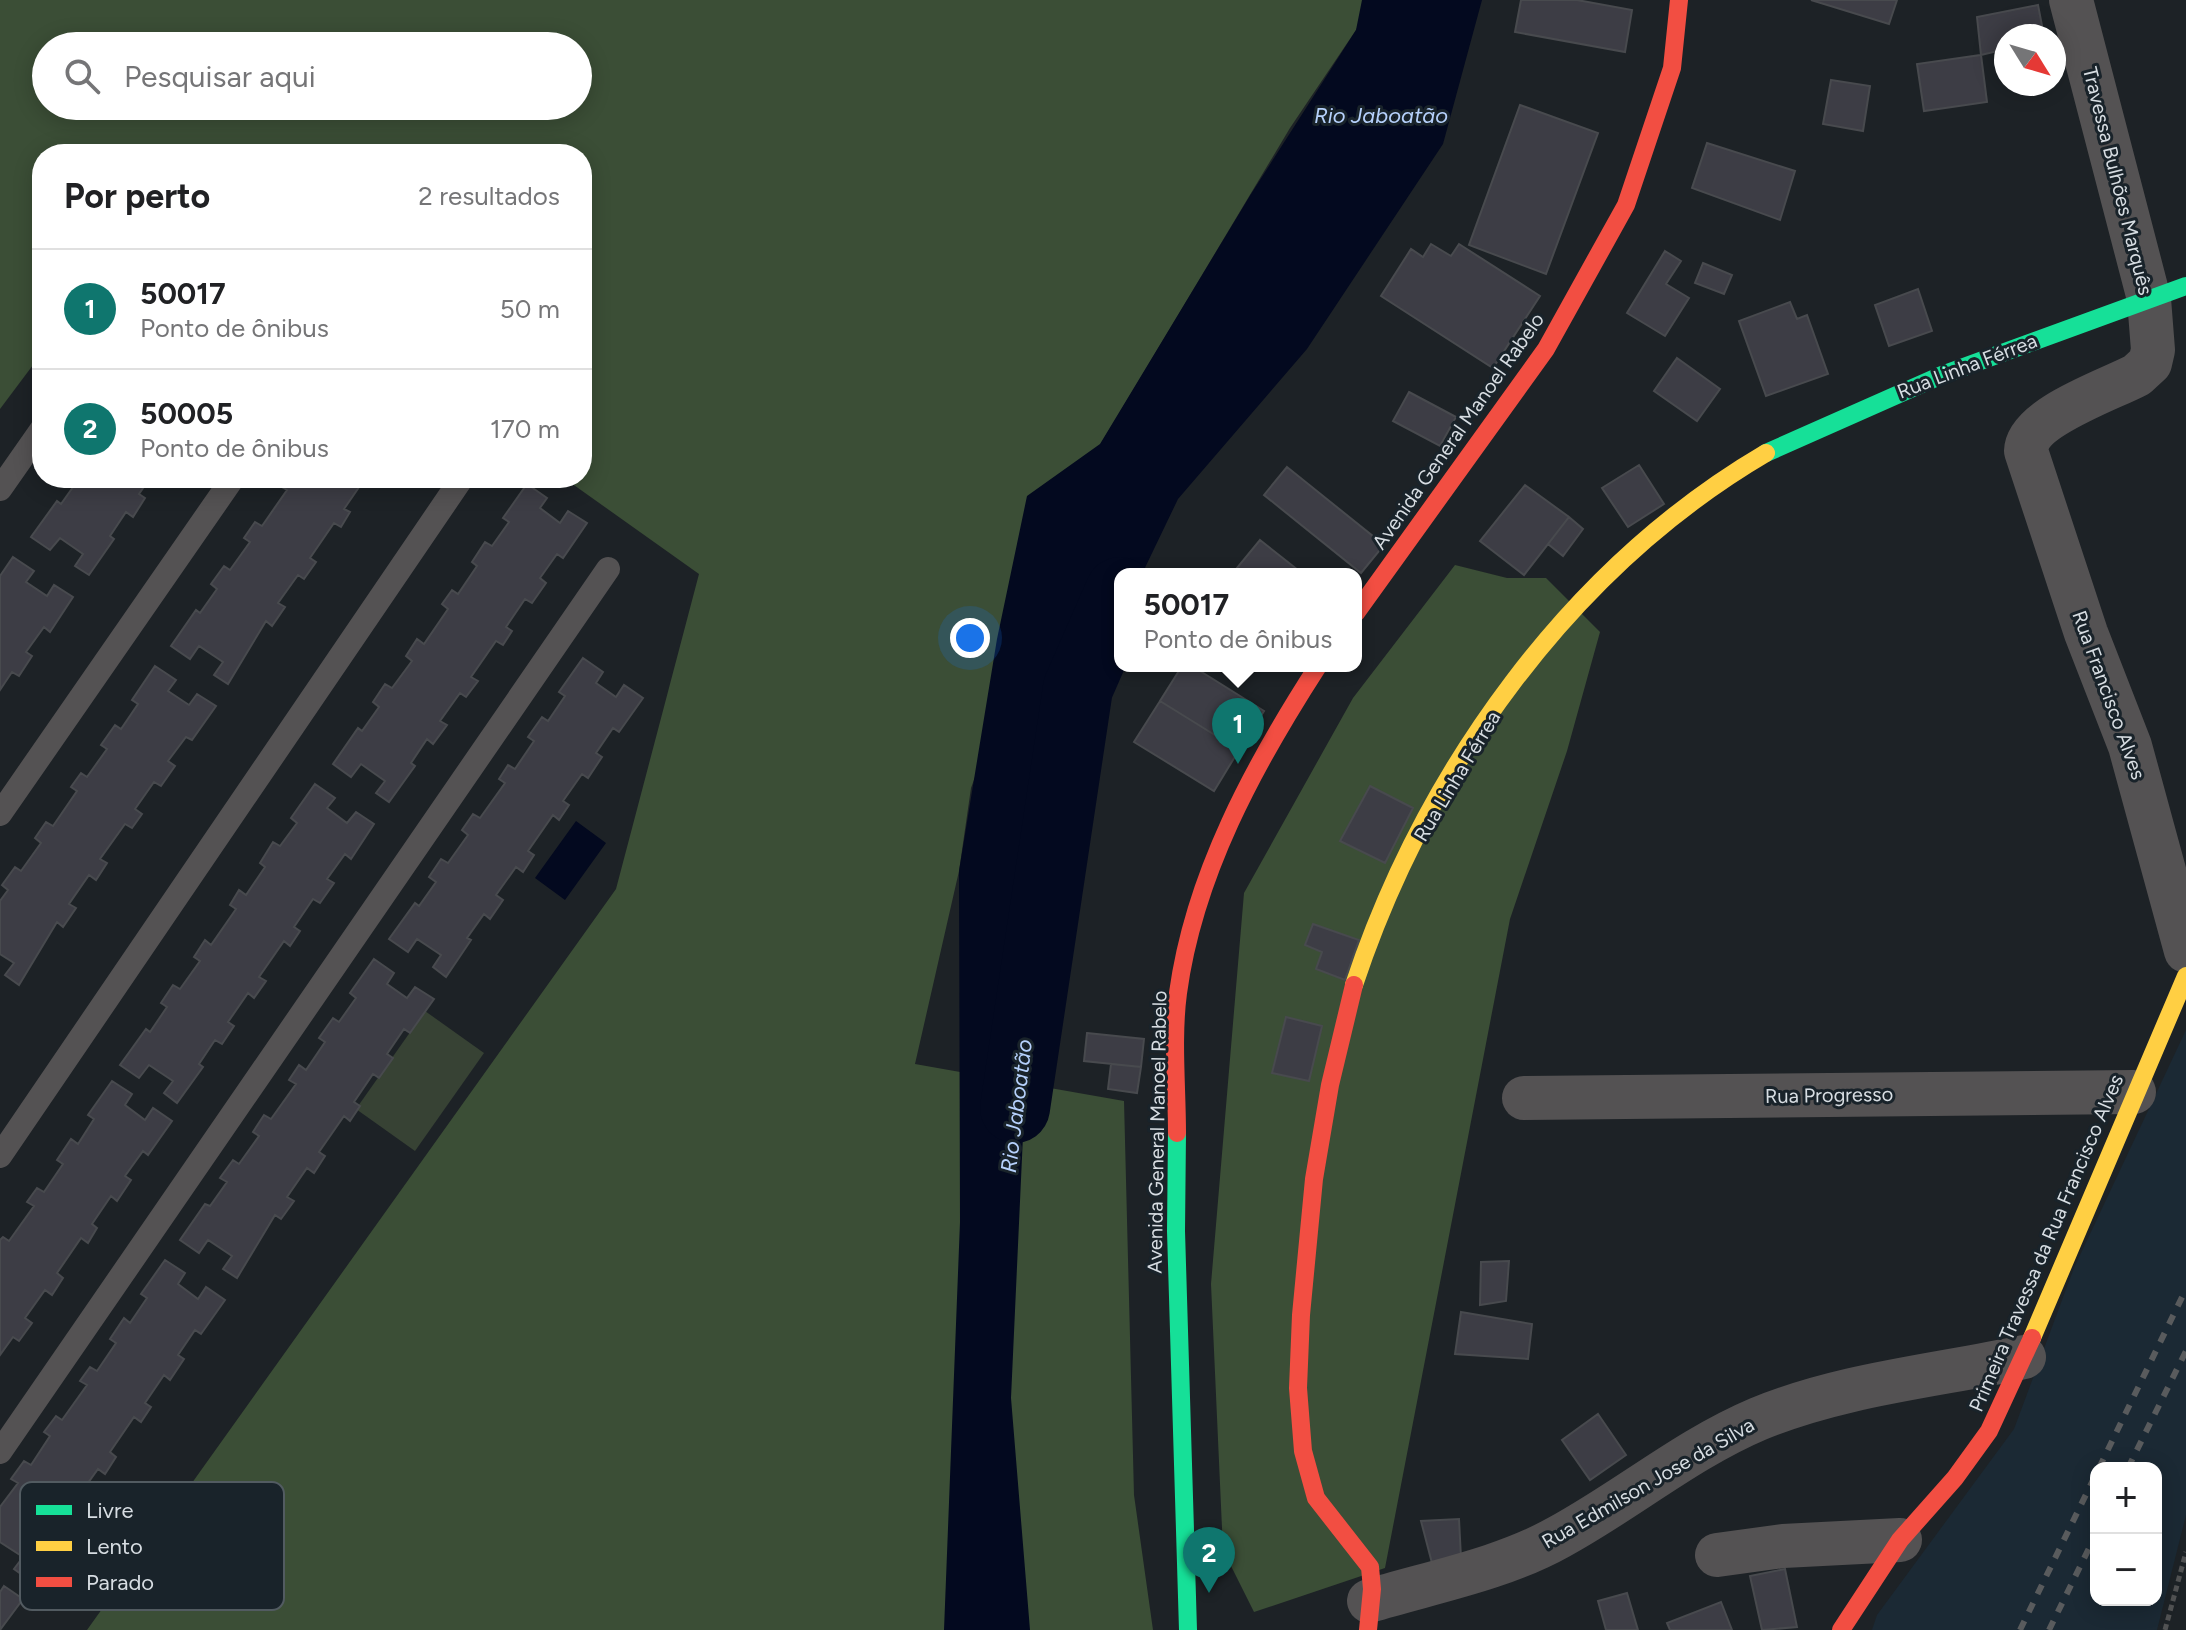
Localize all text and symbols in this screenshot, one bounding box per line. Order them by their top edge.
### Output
north arrow [1994,24,2066,96]
search box [32,32,592,120]
icon: search [60,54,104,98]
text: Pesquisar aqui [124,58,316,95]
street label: Travessa Bulhões Marquês [2078,64,2158,298]
water label: Rio Jaboatão [1314,102,1448,129]
text: Por perto [64,176,210,217]
text: 2 resultados [418,180,560,212]
text: 50017 [140,275,226,312]
text: 1 [85,293,95,325]
text: 50 m [500,293,560,325]
street label: Avenida General Manoel Rabelo [1367,308,1549,554]
text: Ponto de ônibus [140,312,329,344]
street label: Rua Linha Férrea [1894,328,2040,404]
text: 50005 [140,395,233,432]
text: 2 [82,413,98,445]
text: 170 m [490,413,560,445]
text: Ponto de ônibus [140,432,329,464]
popup [1114,568,1362,672]
text: 50017 [1144,586,1229,623]
street label: Rua Francisco Alves [2067,607,2151,783]
your location [950,618,990,658]
text: Ponto de ônibus [1144,623,1332,655]
pin: 1 [1212,698,1264,764]
street label: Rua Linha Férrea [1409,707,1505,845]
street label: Avenida General Manoel Rabelo [1143,990,1171,1274]
water label: Rio Jaboatão [995,1038,1038,1174]
street label: Primeira Travessa da Rua Francisco Alves [1964,1071,2128,1415]
street label: Rua Progresso [1765,1082,1893,1108]
street label: Rua Edmilson Jose da Silva [1538,1412,1758,1554]
map controls [2090,1462,2162,1606]
button: + [2090,1462,2162,1534]
legend [20,1482,284,1610]
text: Livre [86,1497,133,1524]
pin: 2 [1183,1527,1235,1593]
text: Lento [86,1533,143,1560]
button: − [2090,1534,2162,1606]
text: Parado [86,1569,154,1596]

